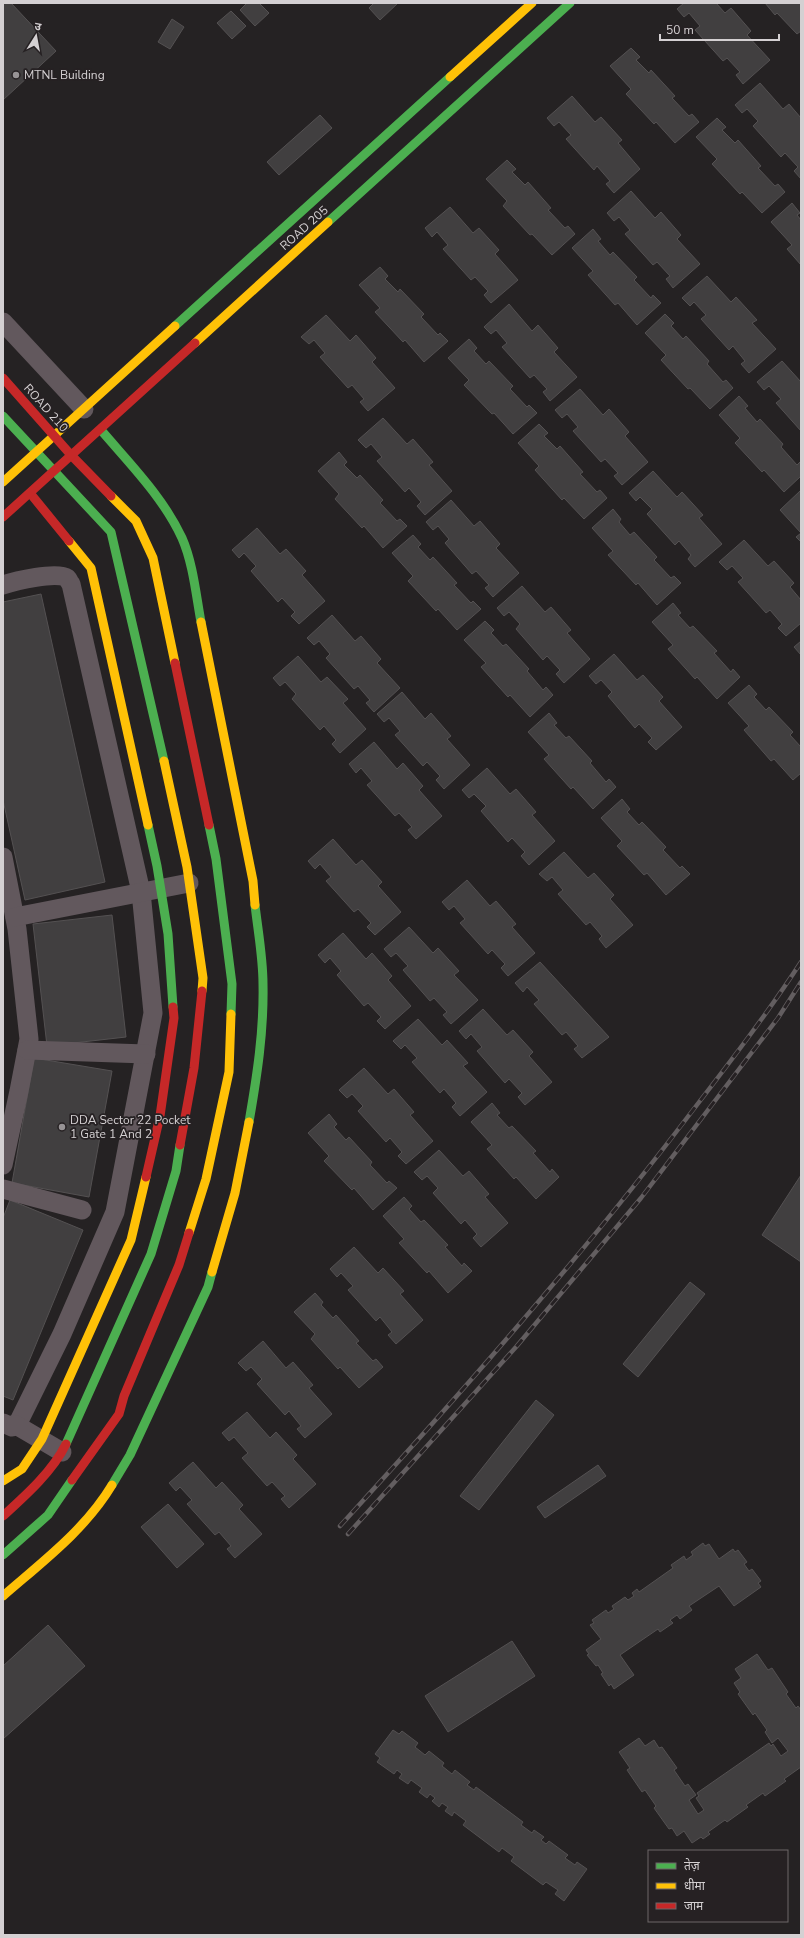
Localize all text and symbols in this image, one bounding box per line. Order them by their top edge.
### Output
north arrow [16,16,56,56]
scale bar [660,16,779,42]
text: उ [33,19,43,35]
text: 50 m [666,22,694,38]
place label: MTNL Building [24,67,105,83]
marker: MTNL Building [11,70,21,80]
street label: ROAD 205 [277,202,331,254]
street label: ROAD 210 [20,381,72,435]
place label: DDA Sector 22 Pocket 1 Gate 1 And 2 [70,1112,191,1142]
marker: DDA Sector 22 Pocket 1 Gate 1 And 2 [57,1122,67,1132]
legend [648,1850,788,1922]
text: तेज़ [684,1858,701,1874]
text: धीमा [684,1878,706,1894]
text: जाम [684,1898,704,1914]

